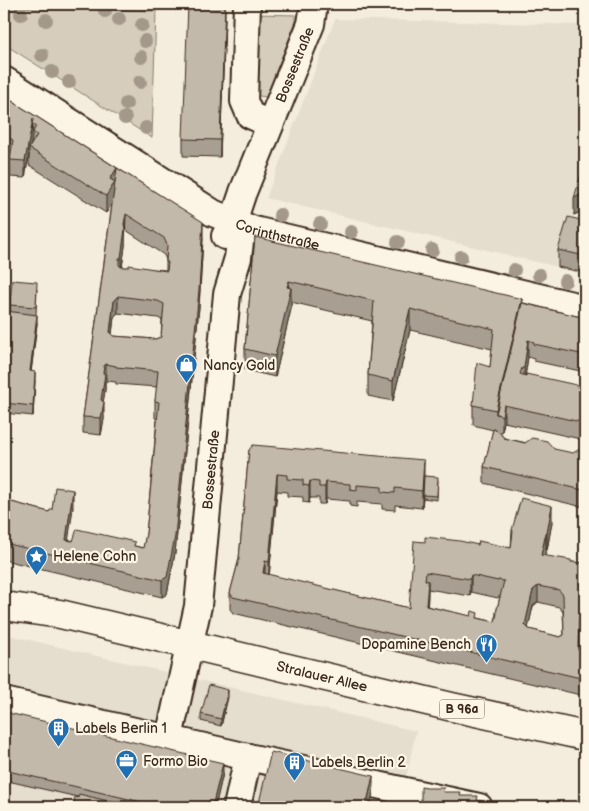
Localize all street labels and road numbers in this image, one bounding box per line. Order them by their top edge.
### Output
street label: Bossestraße [272,25,318,105]
street label: Corinthstraße [233,215,321,254]
street label: Bossestraße [199,429,223,510]
street label: Stralauer Allee [275,658,369,696]
road number: B 96a [440,700,484,719]

